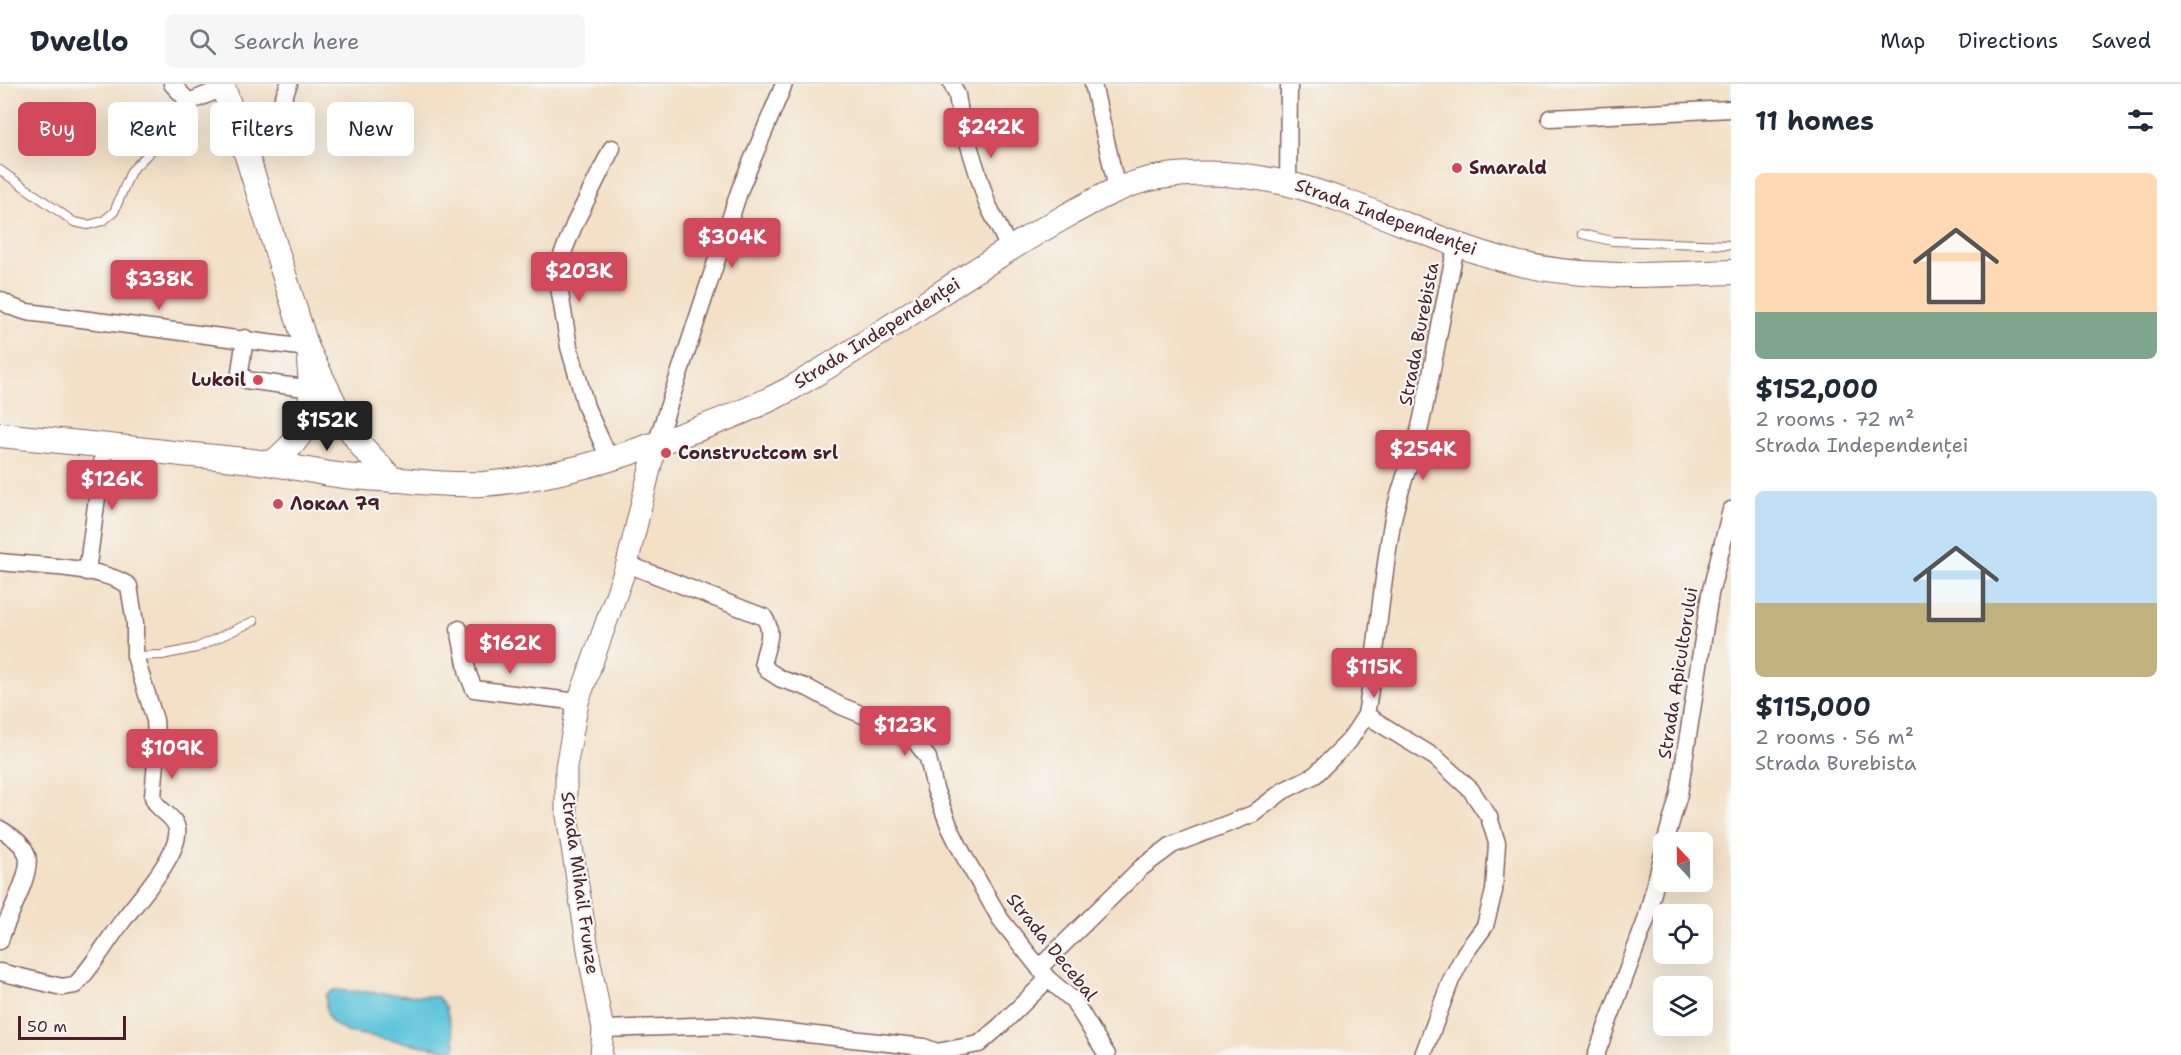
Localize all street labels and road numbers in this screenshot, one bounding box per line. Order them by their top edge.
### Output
street label: Strada Independenței [1292,173,1480,261]
street label: Strada Burebista [1393,260,1445,408]
street label: Strada Independenței [789,272,965,394]
street label: Strada Apicultorului [1653,585,1703,761]
street label: Strada Mihail Frunze [555,790,605,976]
street label: Strada Decebal [1001,888,1103,1006]

